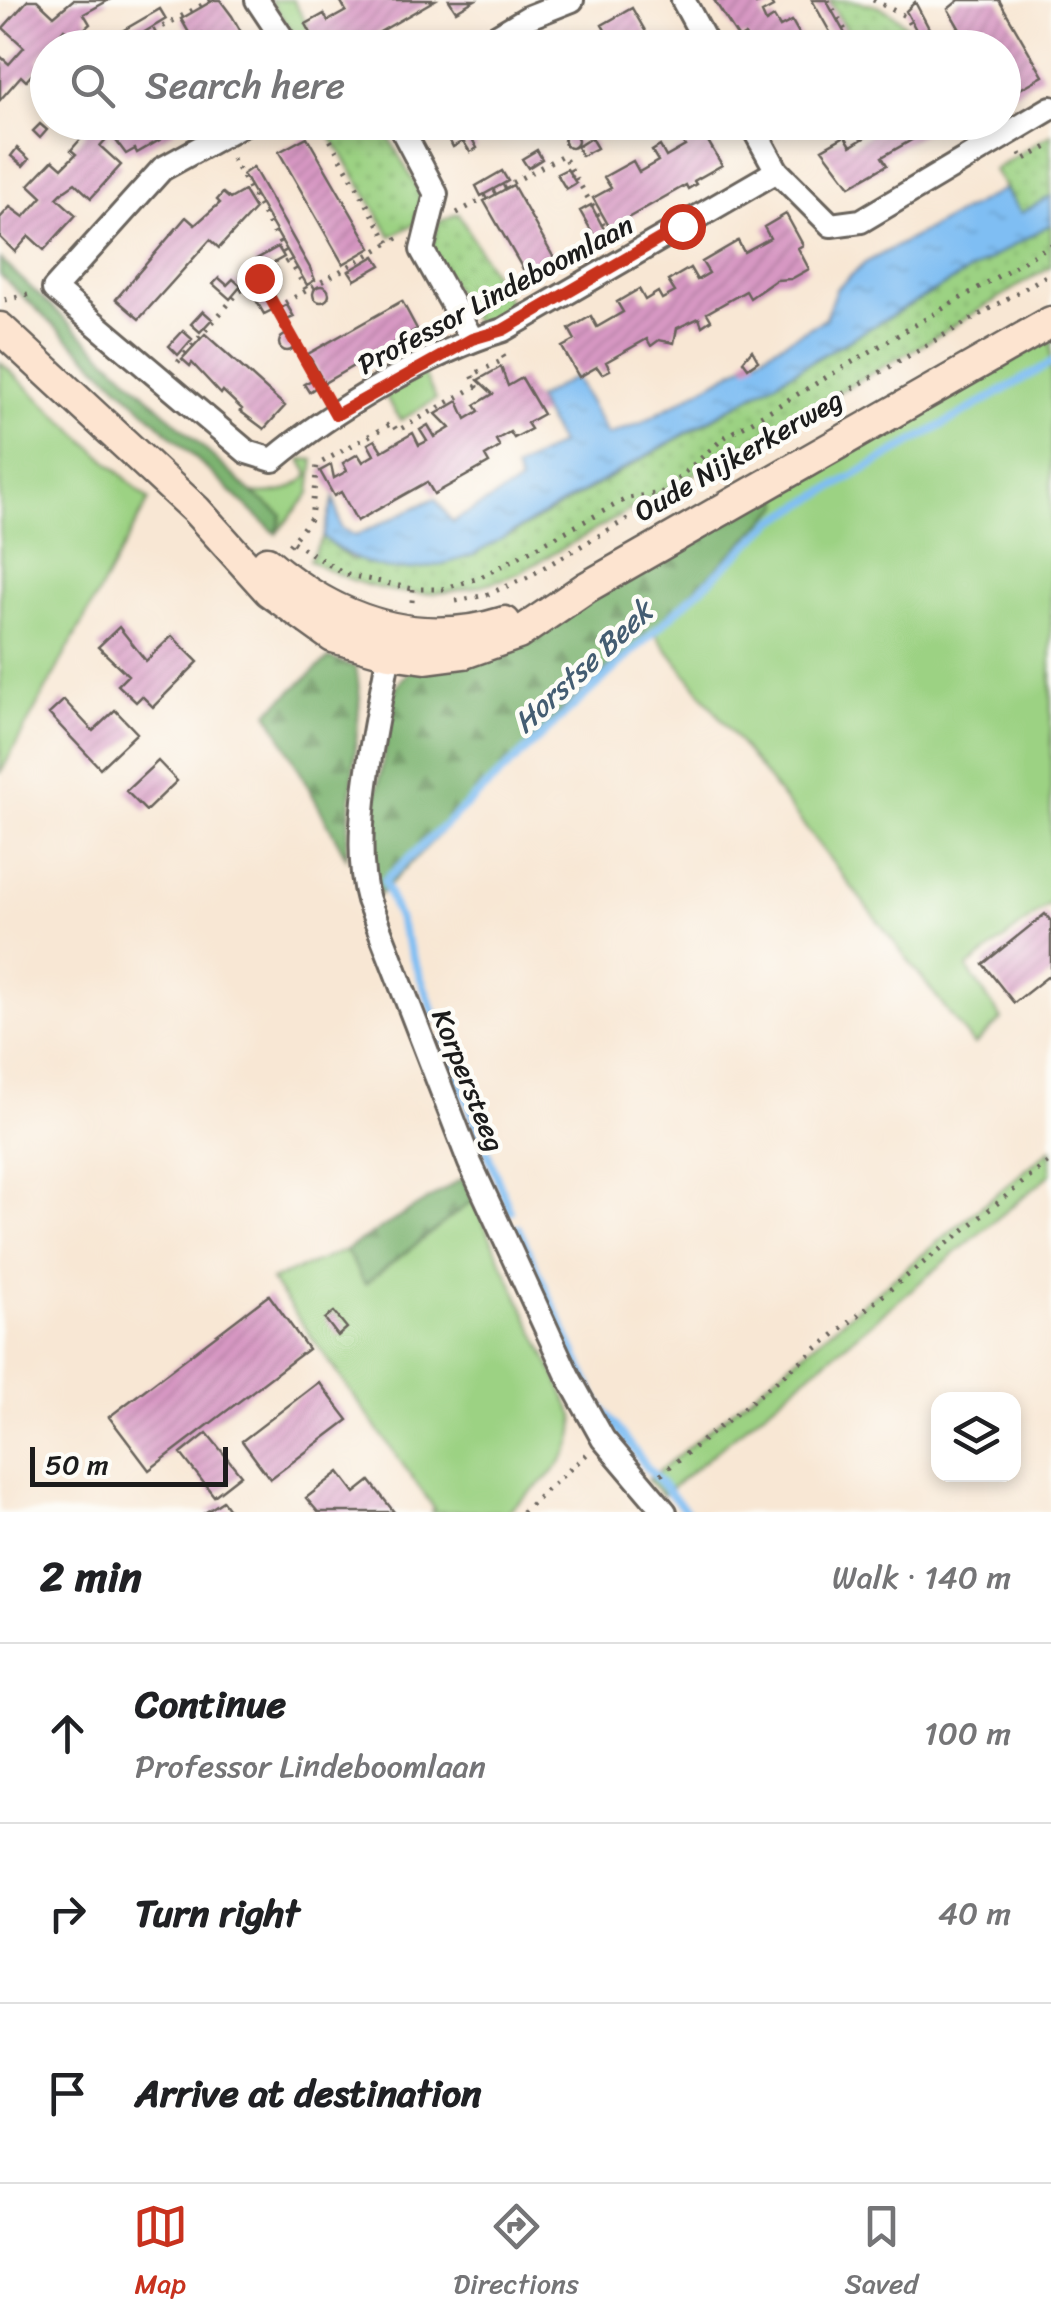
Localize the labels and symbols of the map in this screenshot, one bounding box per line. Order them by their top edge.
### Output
street label: Professor Lindeboomlaan [348,201,642,388]
route start [660,204,706,250]
route end [237,256,283,302]
street label: Oude Nijkerkerweg [625,376,852,535]
water label: Horstse Beek [500,584,669,747]
street label: Korpersteeg [418,1001,519,1159]
scale bar [30,1442,228,1486]

